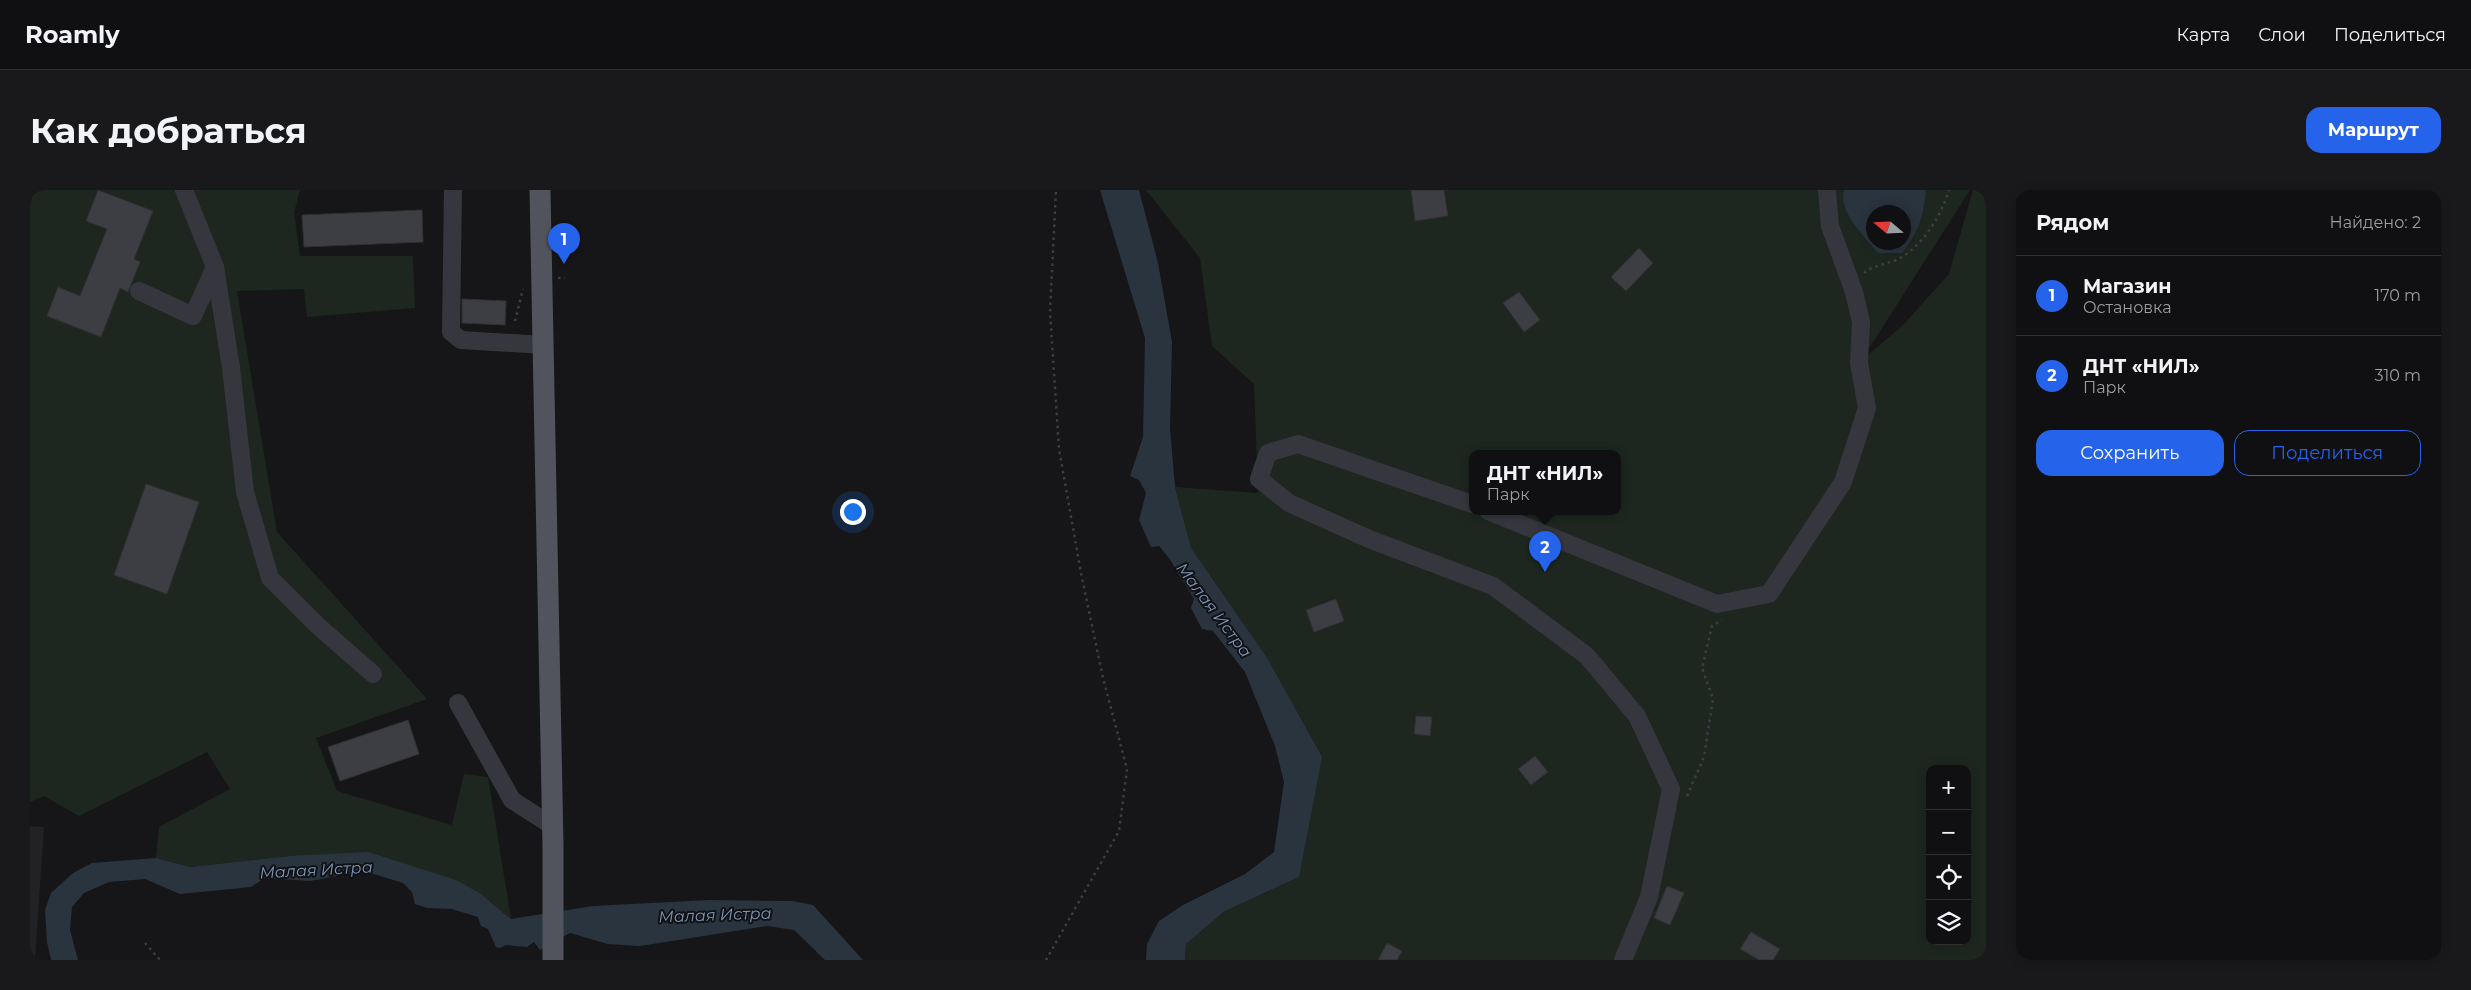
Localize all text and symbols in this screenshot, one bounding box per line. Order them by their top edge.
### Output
text: Roamly [25,20,120,49]
text: Карта [2176,24,2230,46]
text: Слои [2258,24,2306,46]
text: Поделиться [2334,24,2446,46]
button: Маршрут [2306,107,2441,153]
text: Как добраться [30,109,307,152]
north arrow [1866,205,1911,250]
text: Рядом [2036,210,2109,235]
text: Найдено: 2 [2330,213,2421,232]
pin: 1 [548,223,580,264]
text: Магазин [2083,275,2171,298]
text: 1 [2049,286,2055,305]
text: 170 m [2374,286,2421,305]
text: Остановка [2083,298,2172,317]
text: ДНТ «НИЛ» [2083,355,2200,378]
text: 2 [2047,366,2057,385]
text: 310 m [2374,366,2421,385]
text: Парк [2083,378,2126,397]
button: Сохранить [2036,430,2224,476]
button: Поделиться [2234,430,2421,476]
popup [1469,450,1621,515]
text: ДНТ «НИЛ» [1487,462,1603,485]
text: Парк [1487,485,1530,504]
your location [840,499,866,525]
pin: 2 [1529,531,1561,572]
water label: Малая Истра [1172,559,1256,661]
map controls [1926,765,1971,945]
button: + [1926,765,1971,810]
button: − [1926,810,1971,855]
button: locate [1926,855,1971,900]
water label: Малая Истра [259,858,373,882]
button: layers [1926,900,1971,945]
water label: Малая Истра [658,904,772,926]

